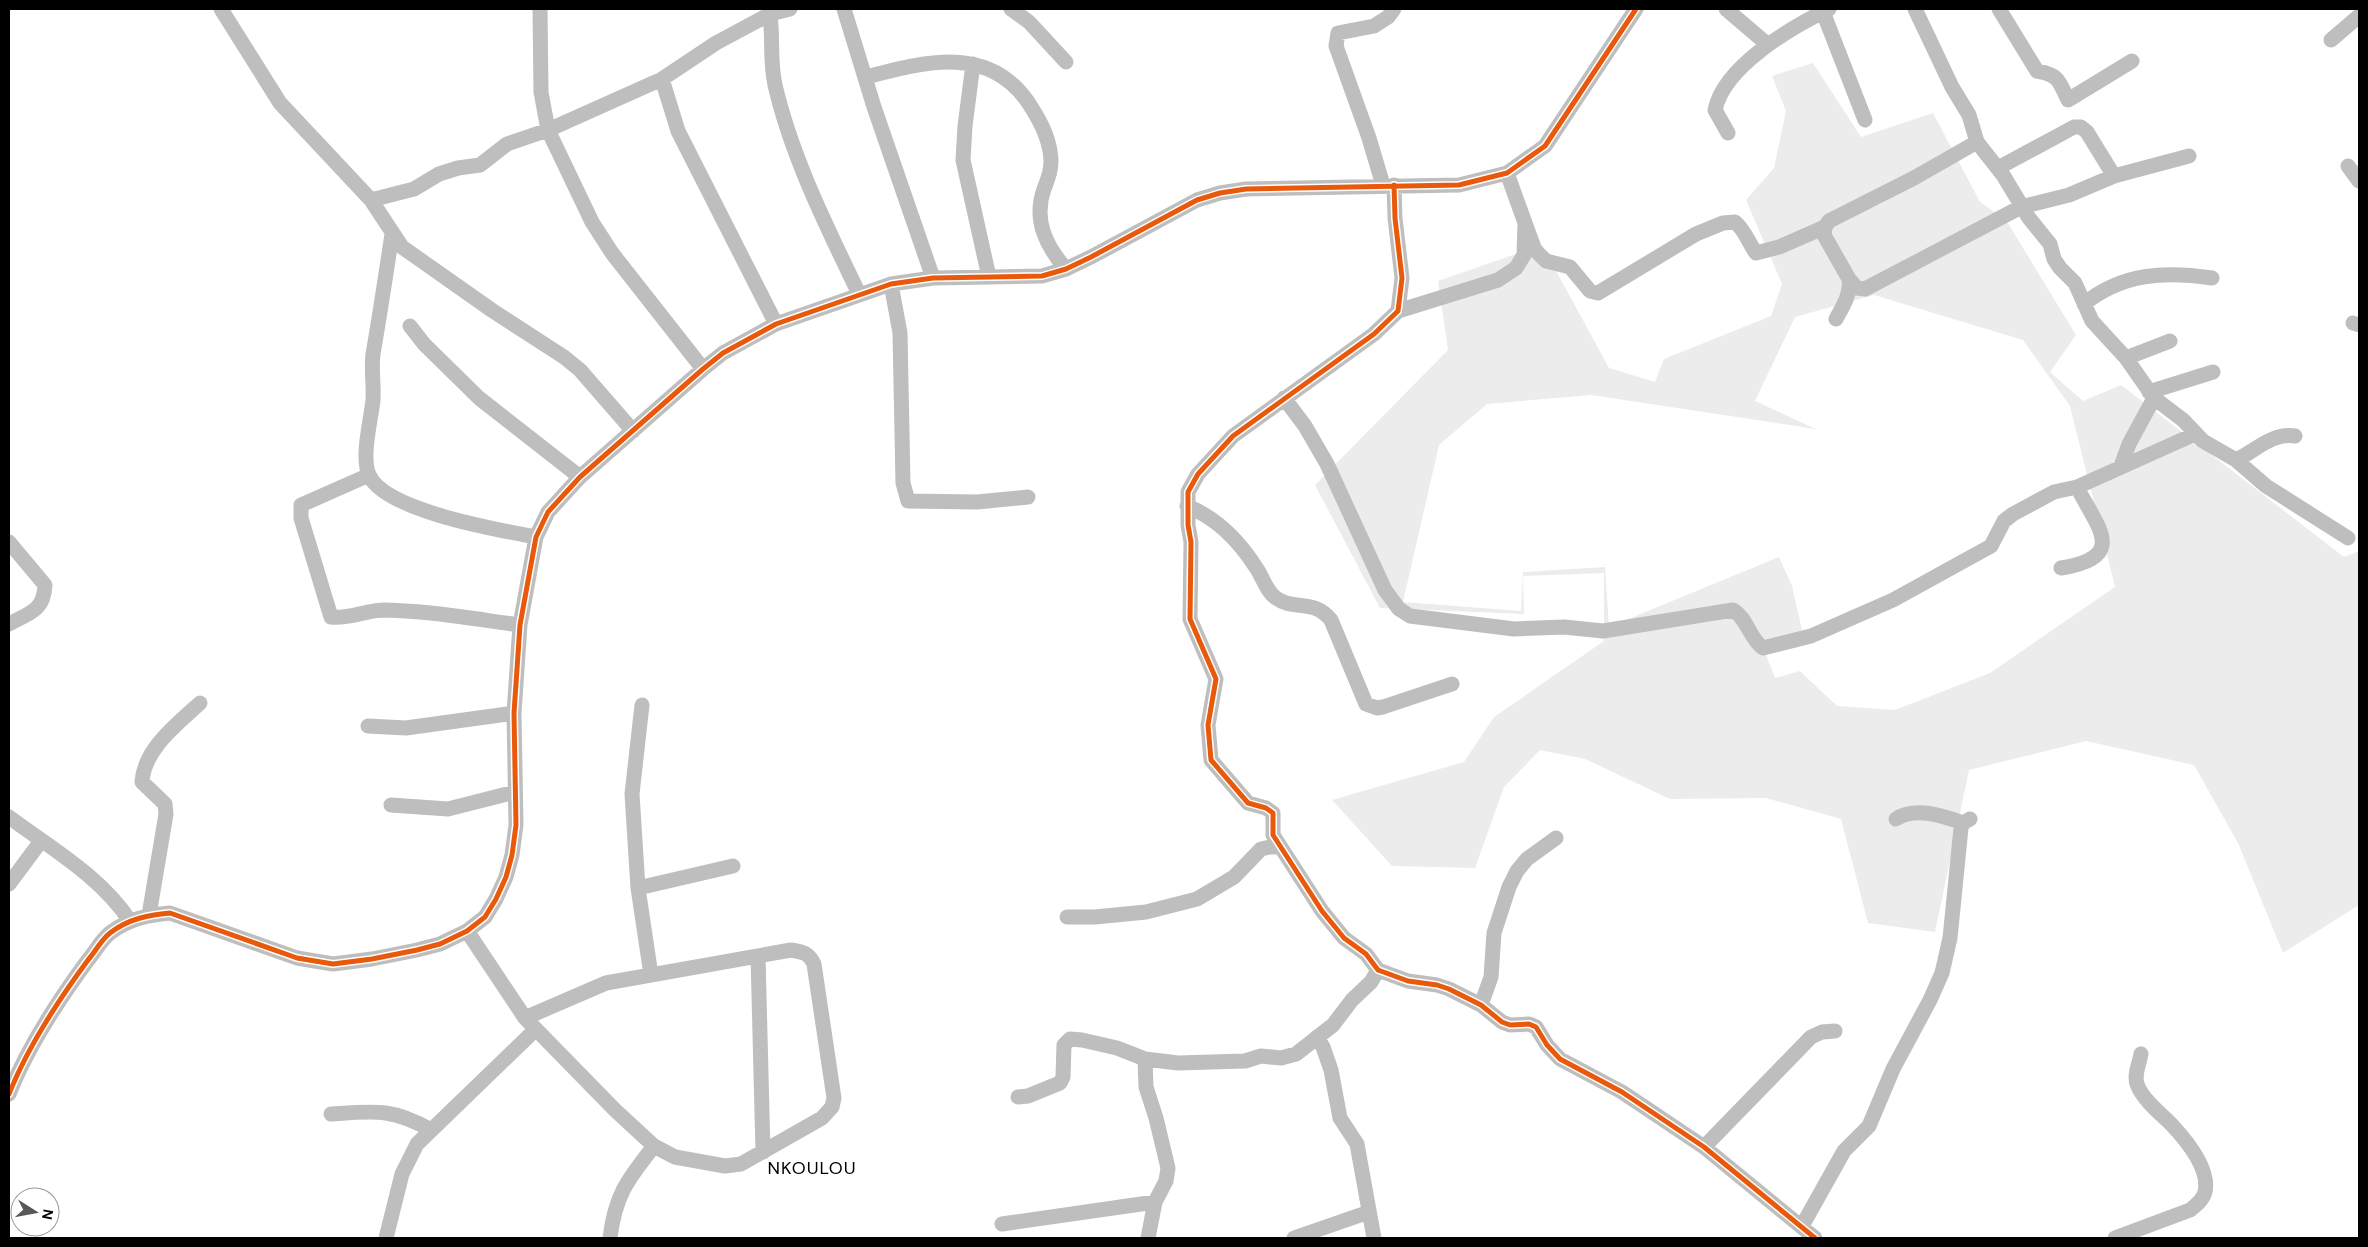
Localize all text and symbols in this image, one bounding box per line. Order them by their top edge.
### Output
district label: NKOULOU [768,1156,856,1180]
north arrow [10,1187,60,1237]
text: N [38,1208,58,1221]

